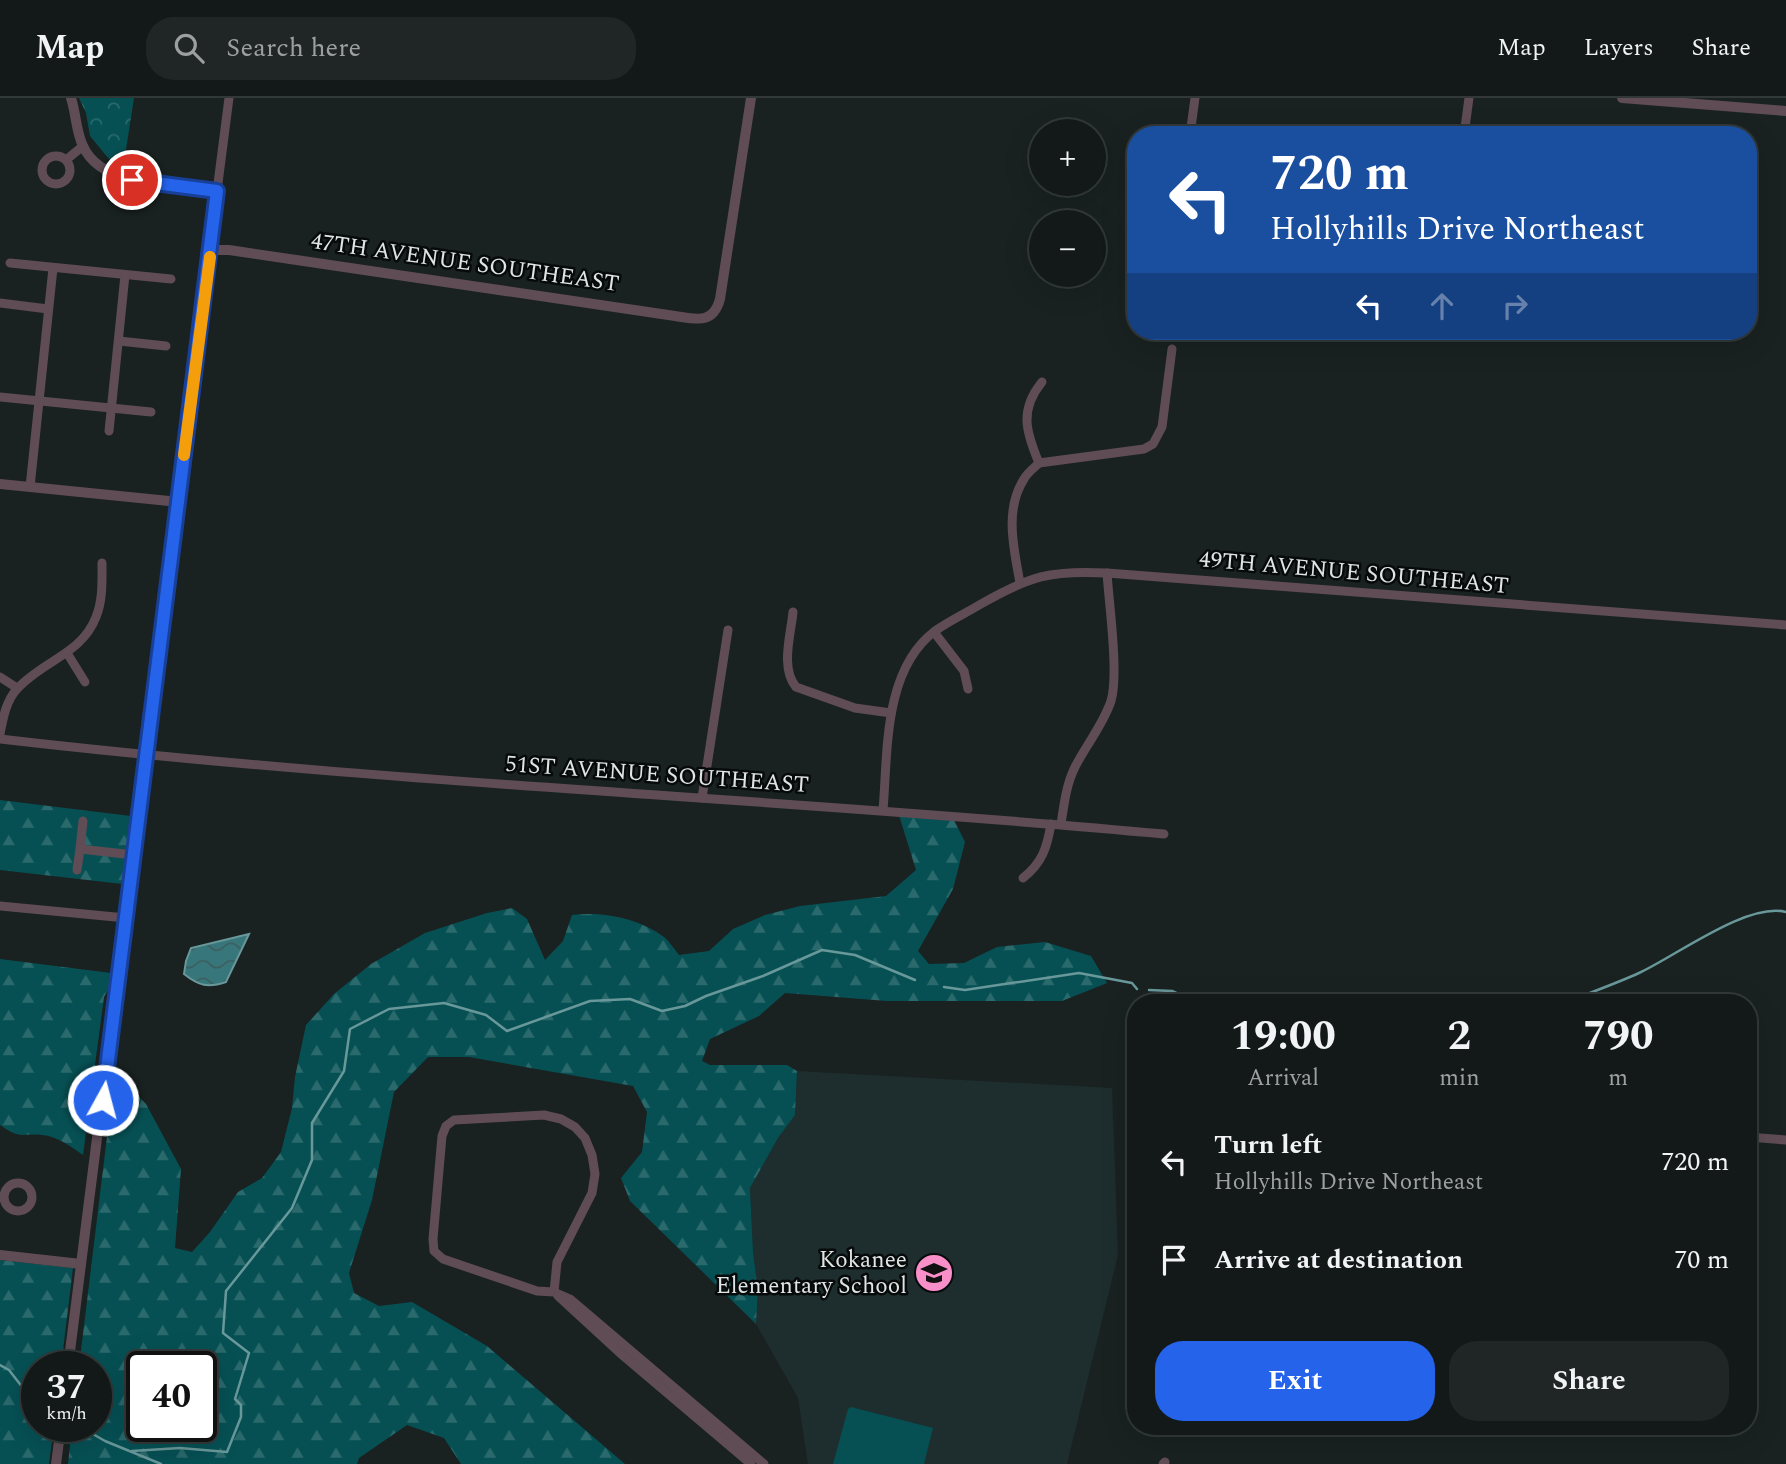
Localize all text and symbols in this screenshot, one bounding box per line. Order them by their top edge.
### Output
search box [146,17,636,80]
text: Map [35,23,104,73]
text: Search here [226,28,361,68]
icon: search [170,29,208,67]
text: Map [1497,30,1546,66]
text: Layers [1584,30,1654,66]
text: Share [1692,30,1751,66]
map controls [1029,119,1106,287]
button: + [1029,119,1106,196]
text: 720 m [1270,137,1409,212]
pin [102,150,162,210]
icon: left [1155,154,1246,245]
icon: arrive [113,161,151,199]
text: Hollyhills Drive Northeast [1270,205,1645,254]
button: − [1029,210,1106,287]
street label: 47TH AVENUE SOUTHEAST [309,224,621,302]
icon: left [1350,287,1388,325]
icon: ahead [1423,287,1461,325]
icon: right [1496,287,1534,325]
street label: 49TH AVENUE SOUTHEAST [1198,542,1510,604]
street label: 51ST AVENUE SOUTHEAST [504,747,810,803]
text: 19:00 [1230,1005,1336,1068]
text: 2 [1448,1005,1471,1068]
text: 790 [1583,1005,1654,1068]
text: Arrival [1247,1061,1319,1096]
text: min [1439,1061,1480,1096]
text: m [1608,1061,1628,1096]
position arrow [66,1063,140,1137]
text: Turn left [1214,1125,1322,1165]
text: 720 m [1661,1142,1729,1182]
icon: left [1155,1143,1193,1181]
text: Hollyhills Drive Northeast [1214,1165,1483,1200]
text: Arrive at destination [1214,1240,1463,1280]
text: 70 m [1674,1240,1729,1280]
icon: arrive [1155,1241,1193,1279]
place label: Kokanee Elementary School [716,1243,907,1304]
school or university icon: Kokanee Elementary School [913,1252,955,1294]
button: Exit [1155,1341,1435,1421]
button: Share [1449,1341,1729,1421]
speed limit sign: 40 [126,1351,217,1442]
text: 37 [47,1361,86,1414]
text: km/h [46,1400,87,1427]

